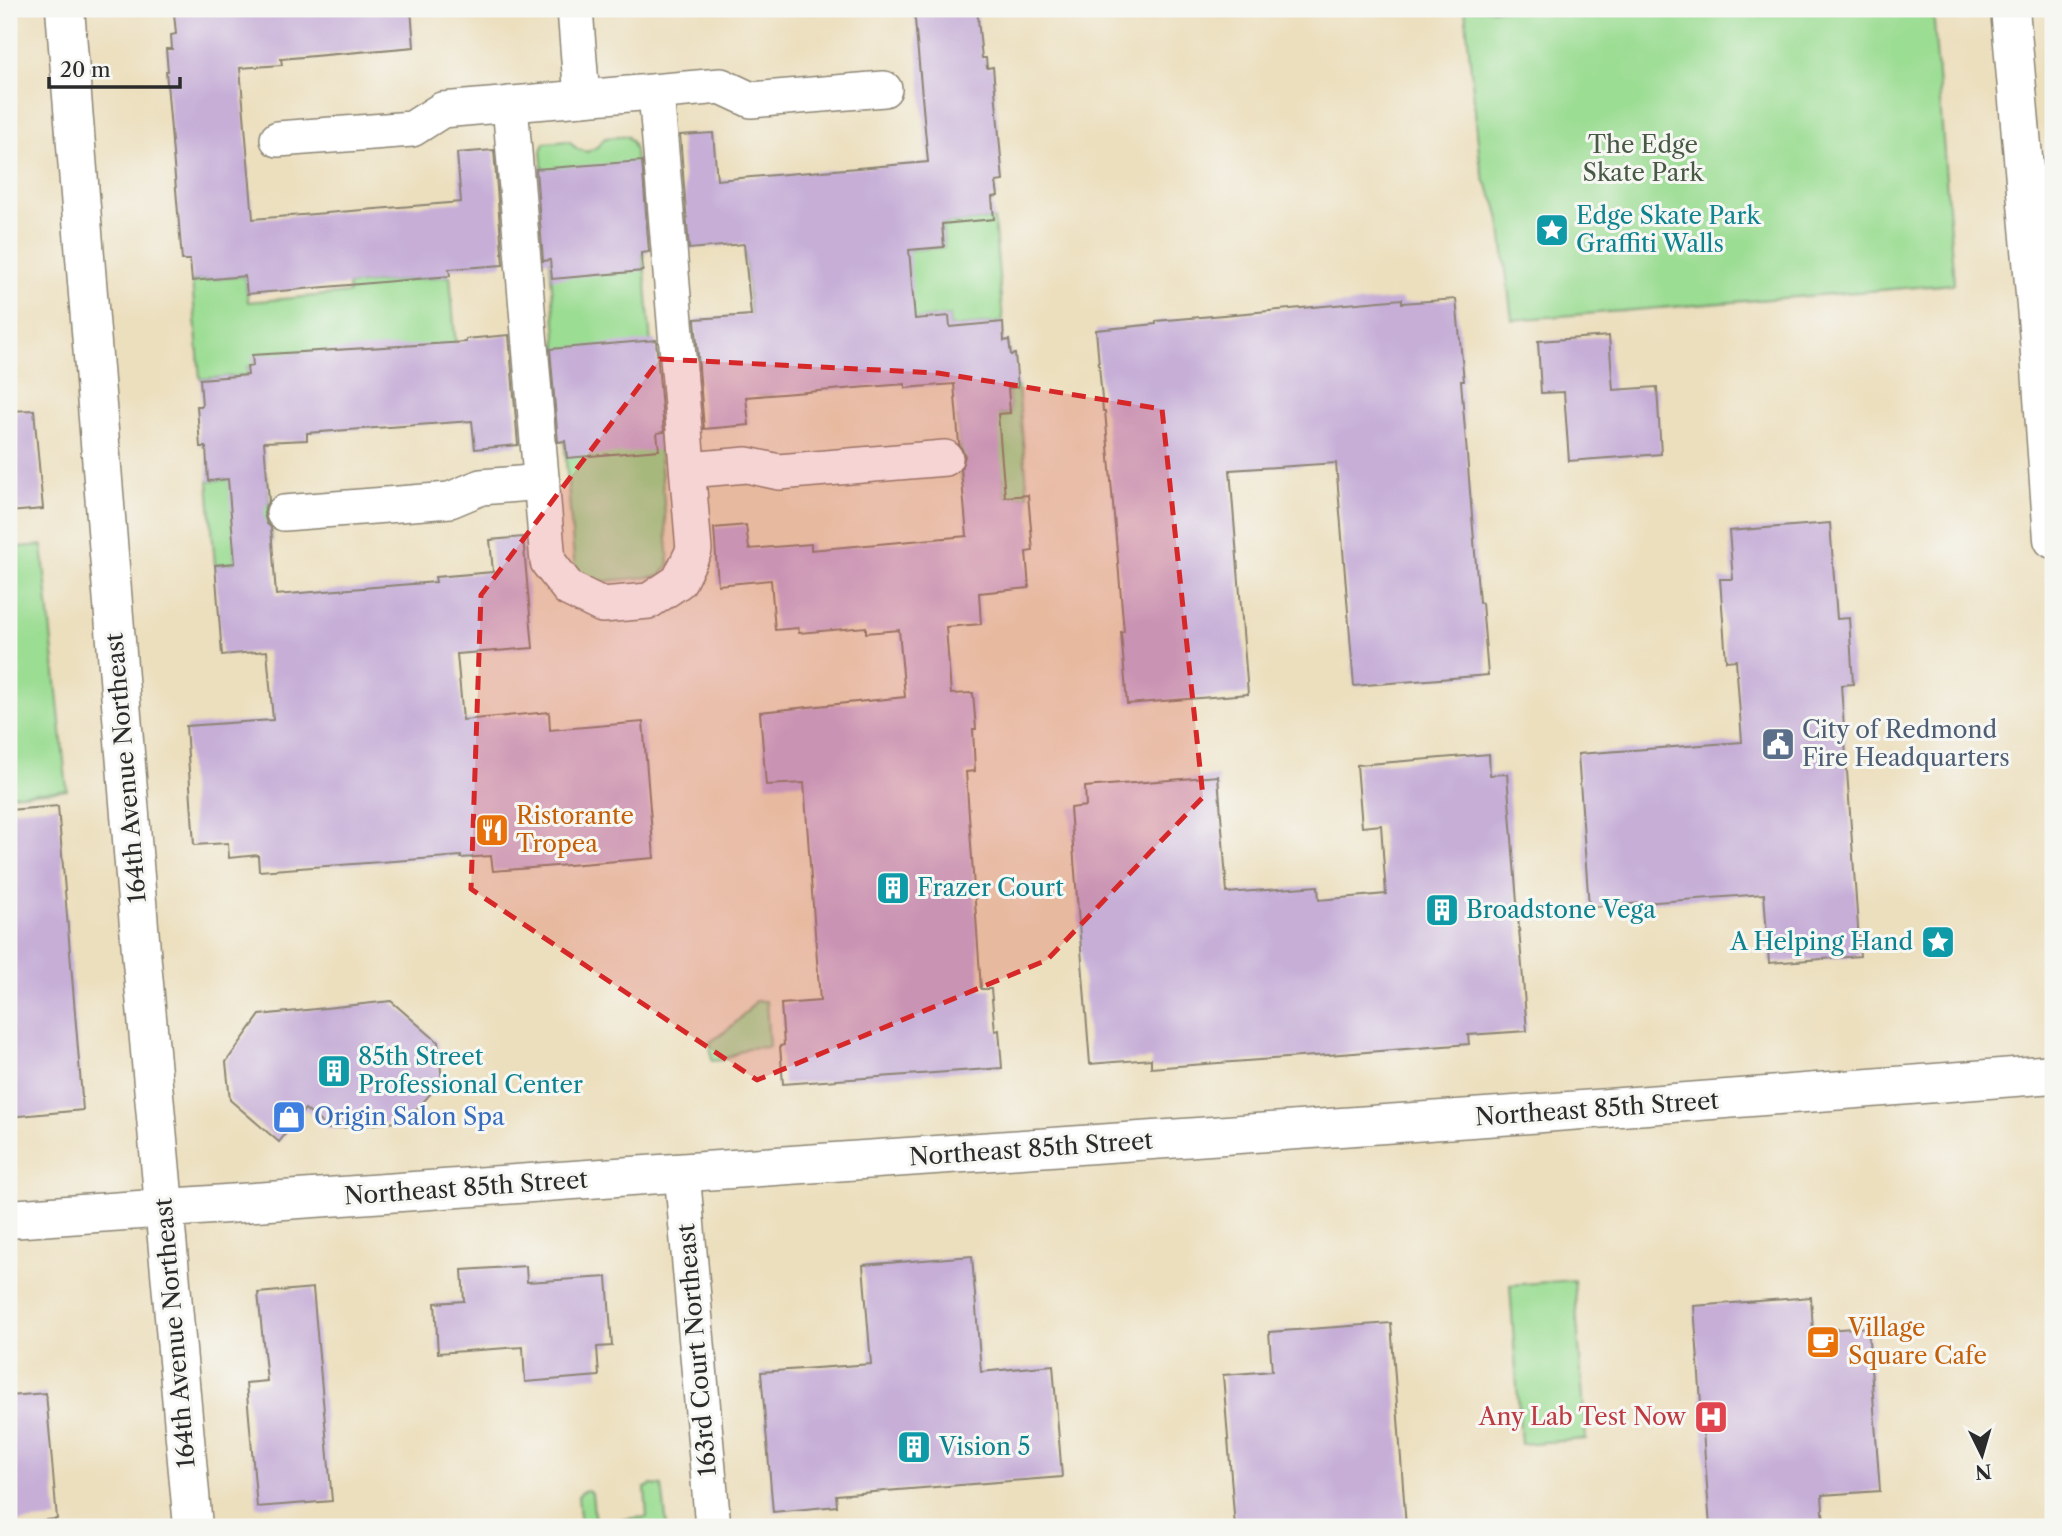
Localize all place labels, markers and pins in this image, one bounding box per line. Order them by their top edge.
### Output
place label: Edge Skate Park Graffiti Walls [1576,201,1762,258]
place icon: Edge Skate Park Graffiti Walls [1533,211,1571,249]
place label: City of Redmond Fire Headquarters [1802,715,2010,772]
public building icon: City of Redmond Fire Headquarters [1759,725,1797,763]
place label: Ristorante Tropea [516,801,634,858]
restaurant icon: Ristorante Tropea [473,811,511,849]
building icon: Frazer Court [874,869,912,907]
place label: Frazer Court [917,873,1064,902]
building icon: Broadstone Vega [1423,891,1461,929]
place label: Broadstone Vega [1466,895,1656,924]
place icon: A Helping Hand [1919,923,1957,961]
place label: A Helping Hand [1729,927,1913,956]
place label: 85th Street Professional Center [358,1042,583,1099]
building icon: 85th Street Professional Center [315,1052,353,1090]
shop icon: Origin Salon Spa [270,1098,308,1136]
place label: Origin Salon Spa [314,1102,505,1131]
place label: Village Square Cafe [1847,1313,1987,1370]
cafe icon: Village Square Cafe [1804,1323,1842,1361]
hospital icon: Any Lab Test Now [1692,1398,1730,1436]
place label: Any Lab Test Now [1478,1402,1687,1431]
building icon: Vision 5 [895,1428,933,1466]
place label: Vision 5 [938,1432,1031,1461]

